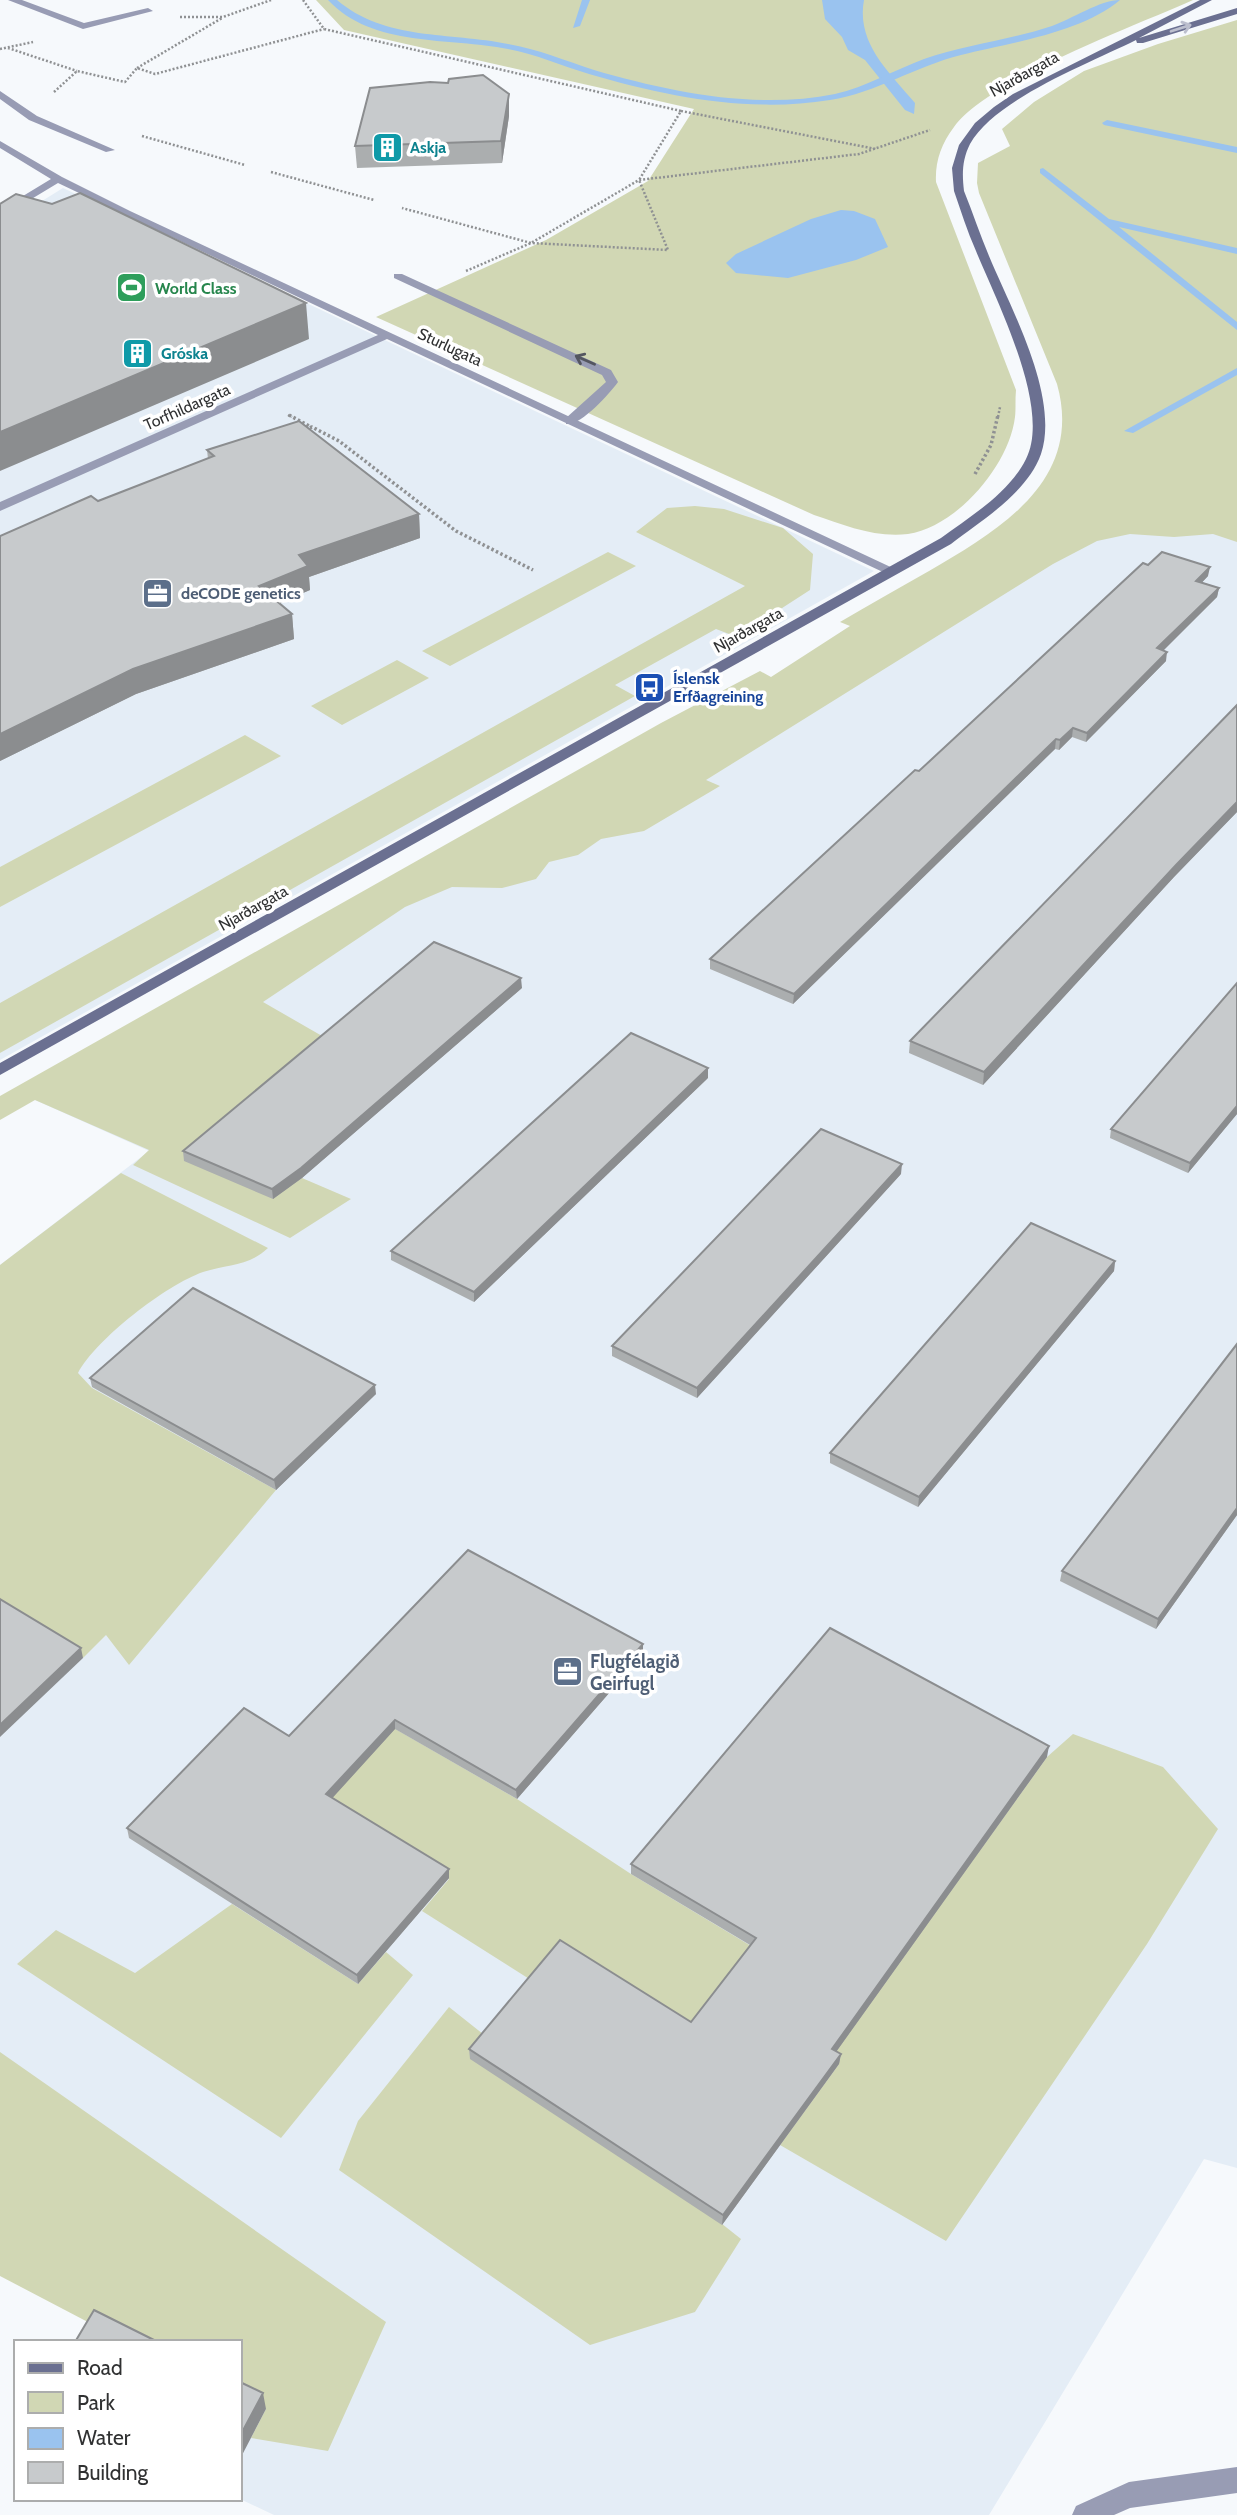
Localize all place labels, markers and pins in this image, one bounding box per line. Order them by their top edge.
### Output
building icon: Askja [370,130,404,164]
place label: Askja [410,138,446,157]
sports icon: World Class [115,271,149,305]
place label: World Class [155,279,237,298]
building icon: Gróska [121,336,155,370]
place label: Gróska [161,344,208,363]
office icon: deCODE genetics [141,576,175,610]
place label: deCODE genetics [181,584,301,603]
place label: Íslensk Erfðagreining [673,669,763,706]
bus stop icon: Íslensk Erfðagreining [633,670,667,704]
place label: Flugfélagið Geirfugl [590,1650,679,1695]
office icon: Flugfélagið Geirfugl [550,1655,584,1689]

